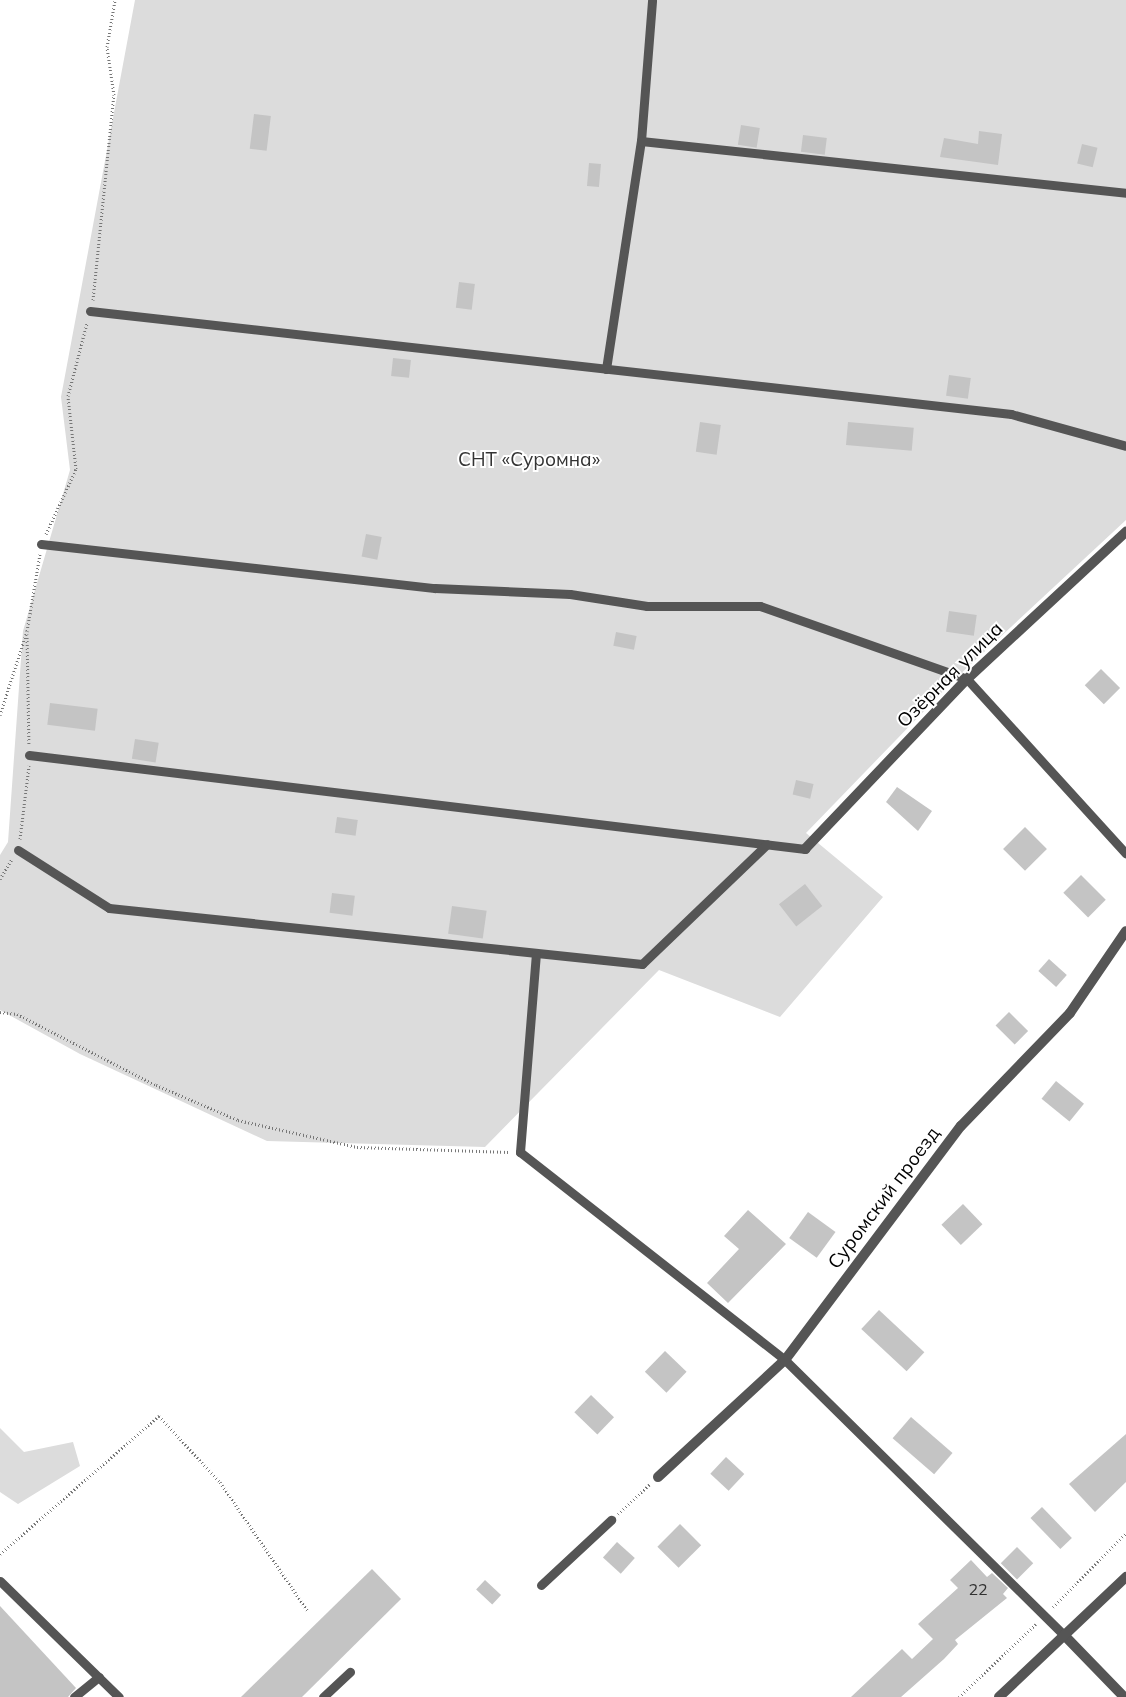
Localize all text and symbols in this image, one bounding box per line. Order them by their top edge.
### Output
park label: СНТ «Суромна» [458,449,600,471]
street label: Озёрная улица [892,617,1008,733]
street label: Суромский проезд [823,1123,945,1273]
house number: 22 [968,1579,988,1599]

